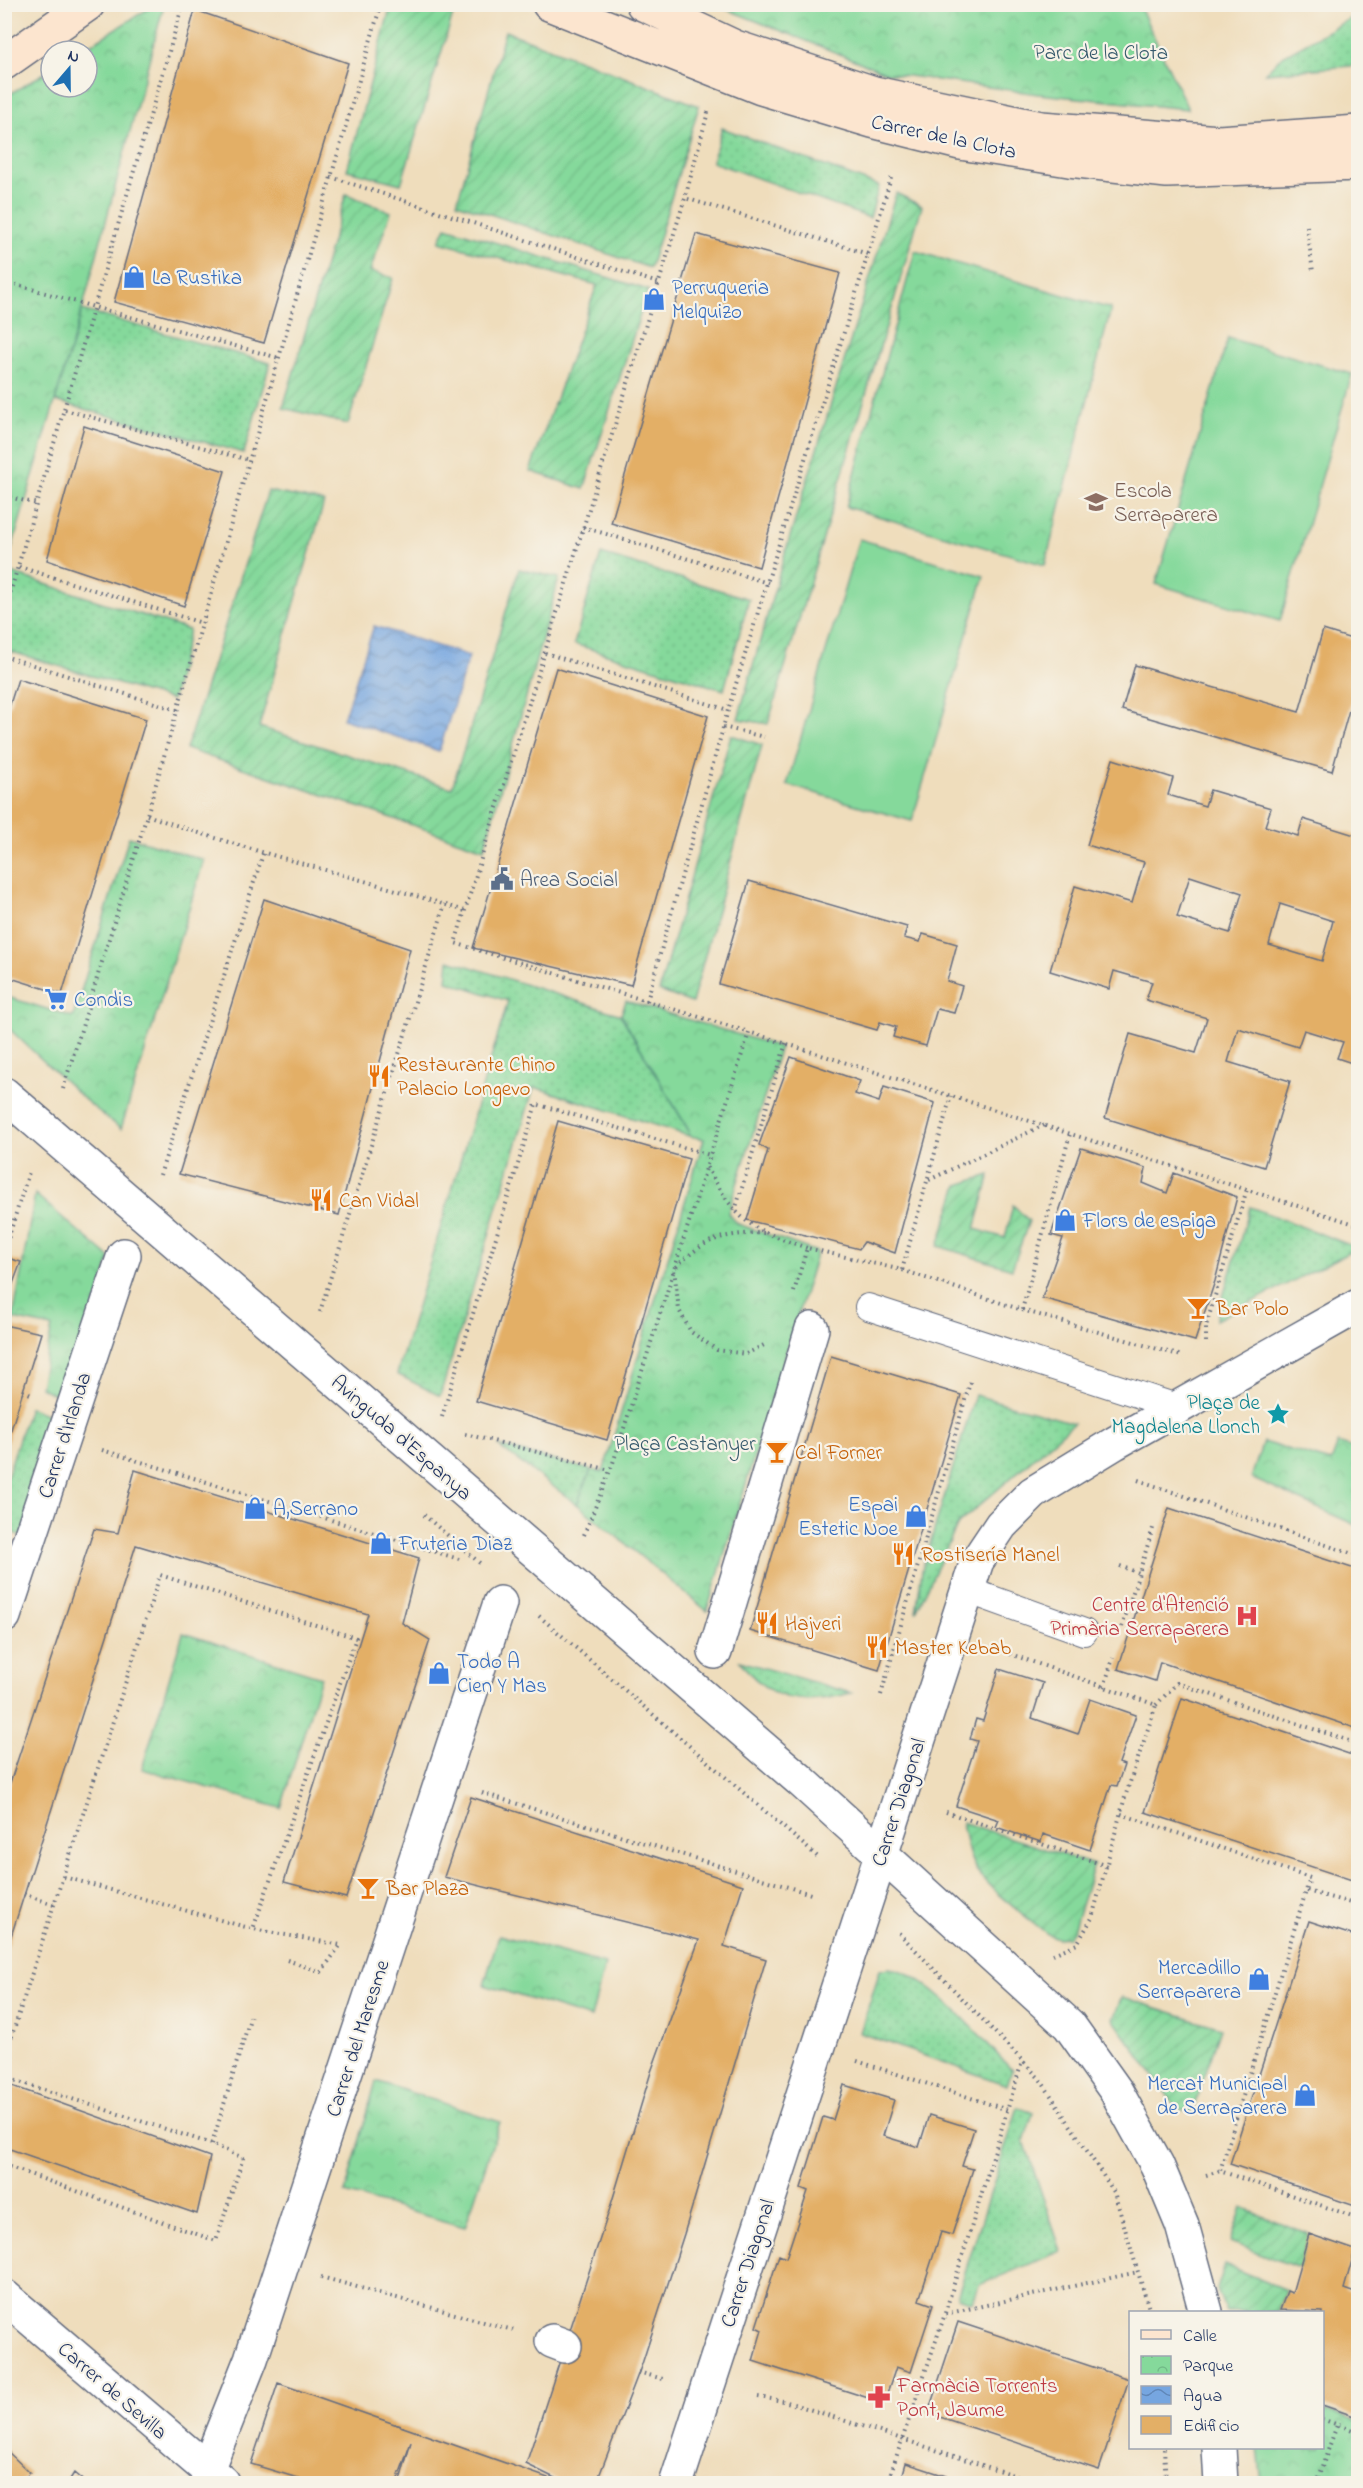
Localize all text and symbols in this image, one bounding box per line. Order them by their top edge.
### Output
north arrow [39,39,99,99]
park label: Parc de la Clota [1034,39,1168,69]
text: N [64,44,83,70]
street label: Carrer de la Clota [868,108,1019,168]
shop icon: La Rustika [121,264,147,290]
place label: La Rustika [152,264,242,294]
place label: Perruqueria Melquizo [672,274,769,328]
shop icon: Perruqueria Melquizo [641,286,667,312]
place label: Escola Serraparera [1114,477,1218,531]
school or university icon: Escola Serraparera [1083,489,1109,515]
public building icon: Area Social [489,866,515,892]
place label: Area Social [520,866,618,896]
supermarket icon: Condis [43,986,69,1012]
place label: Condis [74,986,133,1016]
place label: Restaurante Chino Palacio Longevo [397,1051,556,1107]
restaurant icon: Restaurante Chino Palacio Longevo [366,1063,392,1089]
restaurant icon: Can Vidal [308,1187,334,1213]
place label: Can Vidal [339,1187,419,1217]
shop icon: Flors de espiga [1052,1207,1078,1233]
place label: Flors de espiga [1082,1207,1216,1239]
bar icon: Bar Polo [1185,1295,1211,1321]
place label: Bar Polo [1215,1295,1289,1325]
street label: Carrer d'Irlanda [31,1369,100,1502]
street label: Avinguda d'Espanya [322,1369,478,1510]
place label: Plaça de Magdalena Llonch [1112,1389,1261,1445]
place icon: Plaça de Magdalena Llonch [1265,1401,1291,1427]
park label: Plaça Castanyer [614,1430,756,1462]
bar icon: Cal Forner [764,1439,790,1465]
place label: Cal Forner [795,1439,883,1469]
place label: Espai Estetic Noe [798,1491,899,1545]
shop icon: A,Serrano [242,1495,268,1521]
place label: A,Serrano [273,1495,358,1525]
shop icon: Espai Estetic Noe [903,1503,929,1529]
shop icon: Fruteria Diaz [368,1530,394,1556]
place label: Fruteria Diaz [398,1530,512,1560]
restaurant icon: Rostisería Manel [890,1541,916,1567]
place label: Rostisería Manel [921,1541,1059,1571]
place label: Centre d'Atenció Primària Serraparera [1050,1591,1229,1645]
hospital icon: Centre d'Atenció Primària Serraparera [1234,1603,1260,1629]
restaurant icon: Hajveri [754,1610,780,1636]
place label: Hajveri [785,1610,841,1640]
restaurant icon: Master Kebab [864,1634,890,1660]
place label: Master Kebab [895,1634,1011,1664]
place label: Todo A Cien Y Mas [457,1648,547,1702]
shop icon: Todo A Cien Y Mas [426,1660,452,1686]
street label: Carrer Diagonal [865,1735,937,1871]
bar icon: Bar Plaza [355,1875,381,1901]
place label: Bar Plaza [385,1875,469,1905]
place label: Mercadillo Serraparera [1137,1954,1241,2008]
street label: Carrer del Maresme [319,1956,399,2121]
shop icon: Mercadillo Serraparera [1246,1966,1272,1992]
place label: Mercat Municipal de Serraparera [1147,2070,1287,2124]
shop icon: Mercat Municipal de Serraparera [1292,2082,1318,2108]
street label: Carrer Diagonal [714,2196,786,2332]
legend [1129,2311,1324,2449]
text: Calle [1183,2324,1218,2350]
street label: Carrer de Sevilla [50,2335,173,2448]
text: Parque [1183,2354,1234,2380]
place label: Farmàcia Torrents Pont, Jaume [896,2372,1058,2426]
pharmacy icon: Farmàcia Torrents Pont, Jaume [866,2384,892,2410]
text: Agua [1183,2384,1222,2411]
text: Edificio [1183,2414,1239,2440]

